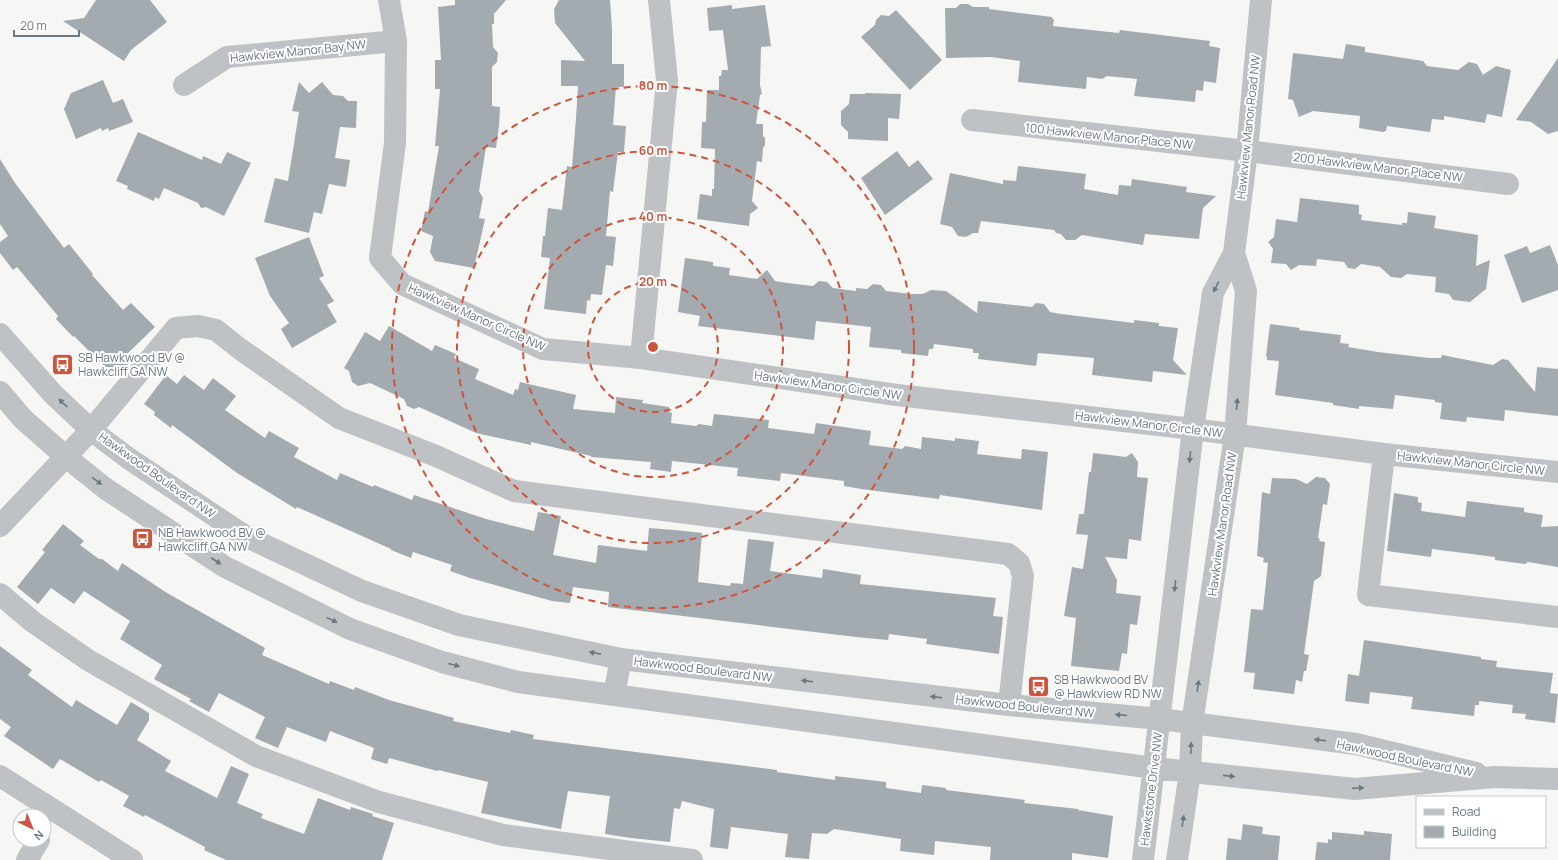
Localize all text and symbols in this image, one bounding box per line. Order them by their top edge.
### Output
scale bar [14,12,79,38]
text: 20 m [20,17,47,34]
street label: Hawkview Manor Bay NW [229,35,368,67]
street label: Hawkview Manor Road NW [1232,53,1264,200]
text: 80 m [639,77,667,94]
street label: 100 Hawkview Manor Place NW [1024,119,1194,153]
text: 60 m [639,142,667,159]
street label: 200 Hawkview Manor Place NW [1292,148,1464,186]
text: 40 m [639,208,667,225]
text: 20 m [639,273,667,290]
street label: Hawkview Manor Circle NW [406,279,549,355]
one-way arrow [1213,282,1219,293]
centre of rings [646,340,660,354]
place label: SB Hawkwood BV @ Hawkcliff GA NW [78,349,185,380]
bus stop icon: SB Hawkwood BV @ Hawkcliff GA NW [50,351,76,377]
street label: Hawkview Manor Circle NW [753,366,903,404]
one-way arrow [58,398,68,408]
one-way arrow [1234,398,1240,411]
street label: Hawkview Manor Circle NW [1074,407,1224,442]
street label: Hawkwood Boulevard NW [95,428,220,522]
street label: Hawkview Manor Circle NW [1396,447,1546,479]
street label: Hawkview Manor Road NW [1203,450,1241,597]
one-way arrow [1186,451,1193,463]
one-way arrow [91,477,102,486]
place label: NB Hawkwood BV @ Hawkcliff GA NW [158,524,266,555]
bus stop icon: NB Hawkwood BV @ Hawkcliff GA NW [130,526,156,552]
one-way arrow [210,558,222,565]
one-way arrow [1172,580,1179,592]
one-way arrow [327,617,338,623]
one-way arrow [589,650,601,656]
street label: Hawkwood Boulevard NW [633,652,774,686]
one-way arrow [448,663,460,669]
place label: SB Hawkwood BV @ Hawkview RD NW [1054,671,1163,702]
bus stop icon: SB Hawkwood BV @ Hawkview RD NW [1026,673,1052,699]
one-way arrow [801,678,813,684]
one-way arrow [1195,680,1201,692]
street label: Hawkwood Boulevard NW [955,690,1096,722]
one-way arrow [930,693,942,700]
one-way arrow [1115,712,1127,719]
street label: Hawkstone Drive NW [1136,731,1166,847]
street label: Hawkwood Boulevard NW [1335,735,1476,781]
one-way arrow [1314,737,1326,743]
one-way arrow [1188,741,1194,754]
one-way arrow [1223,772,1235,779]
one-way arrow [1352,785,1365,791]
legend [1416,796,1546,848]
text: Road [1452,803,1480,820]
north arrow [12,808,52,848]
one-way arrow [1180,815,1186,828]
text: Building [1452,823,1496,840]
text: N [31,827,47,844]

